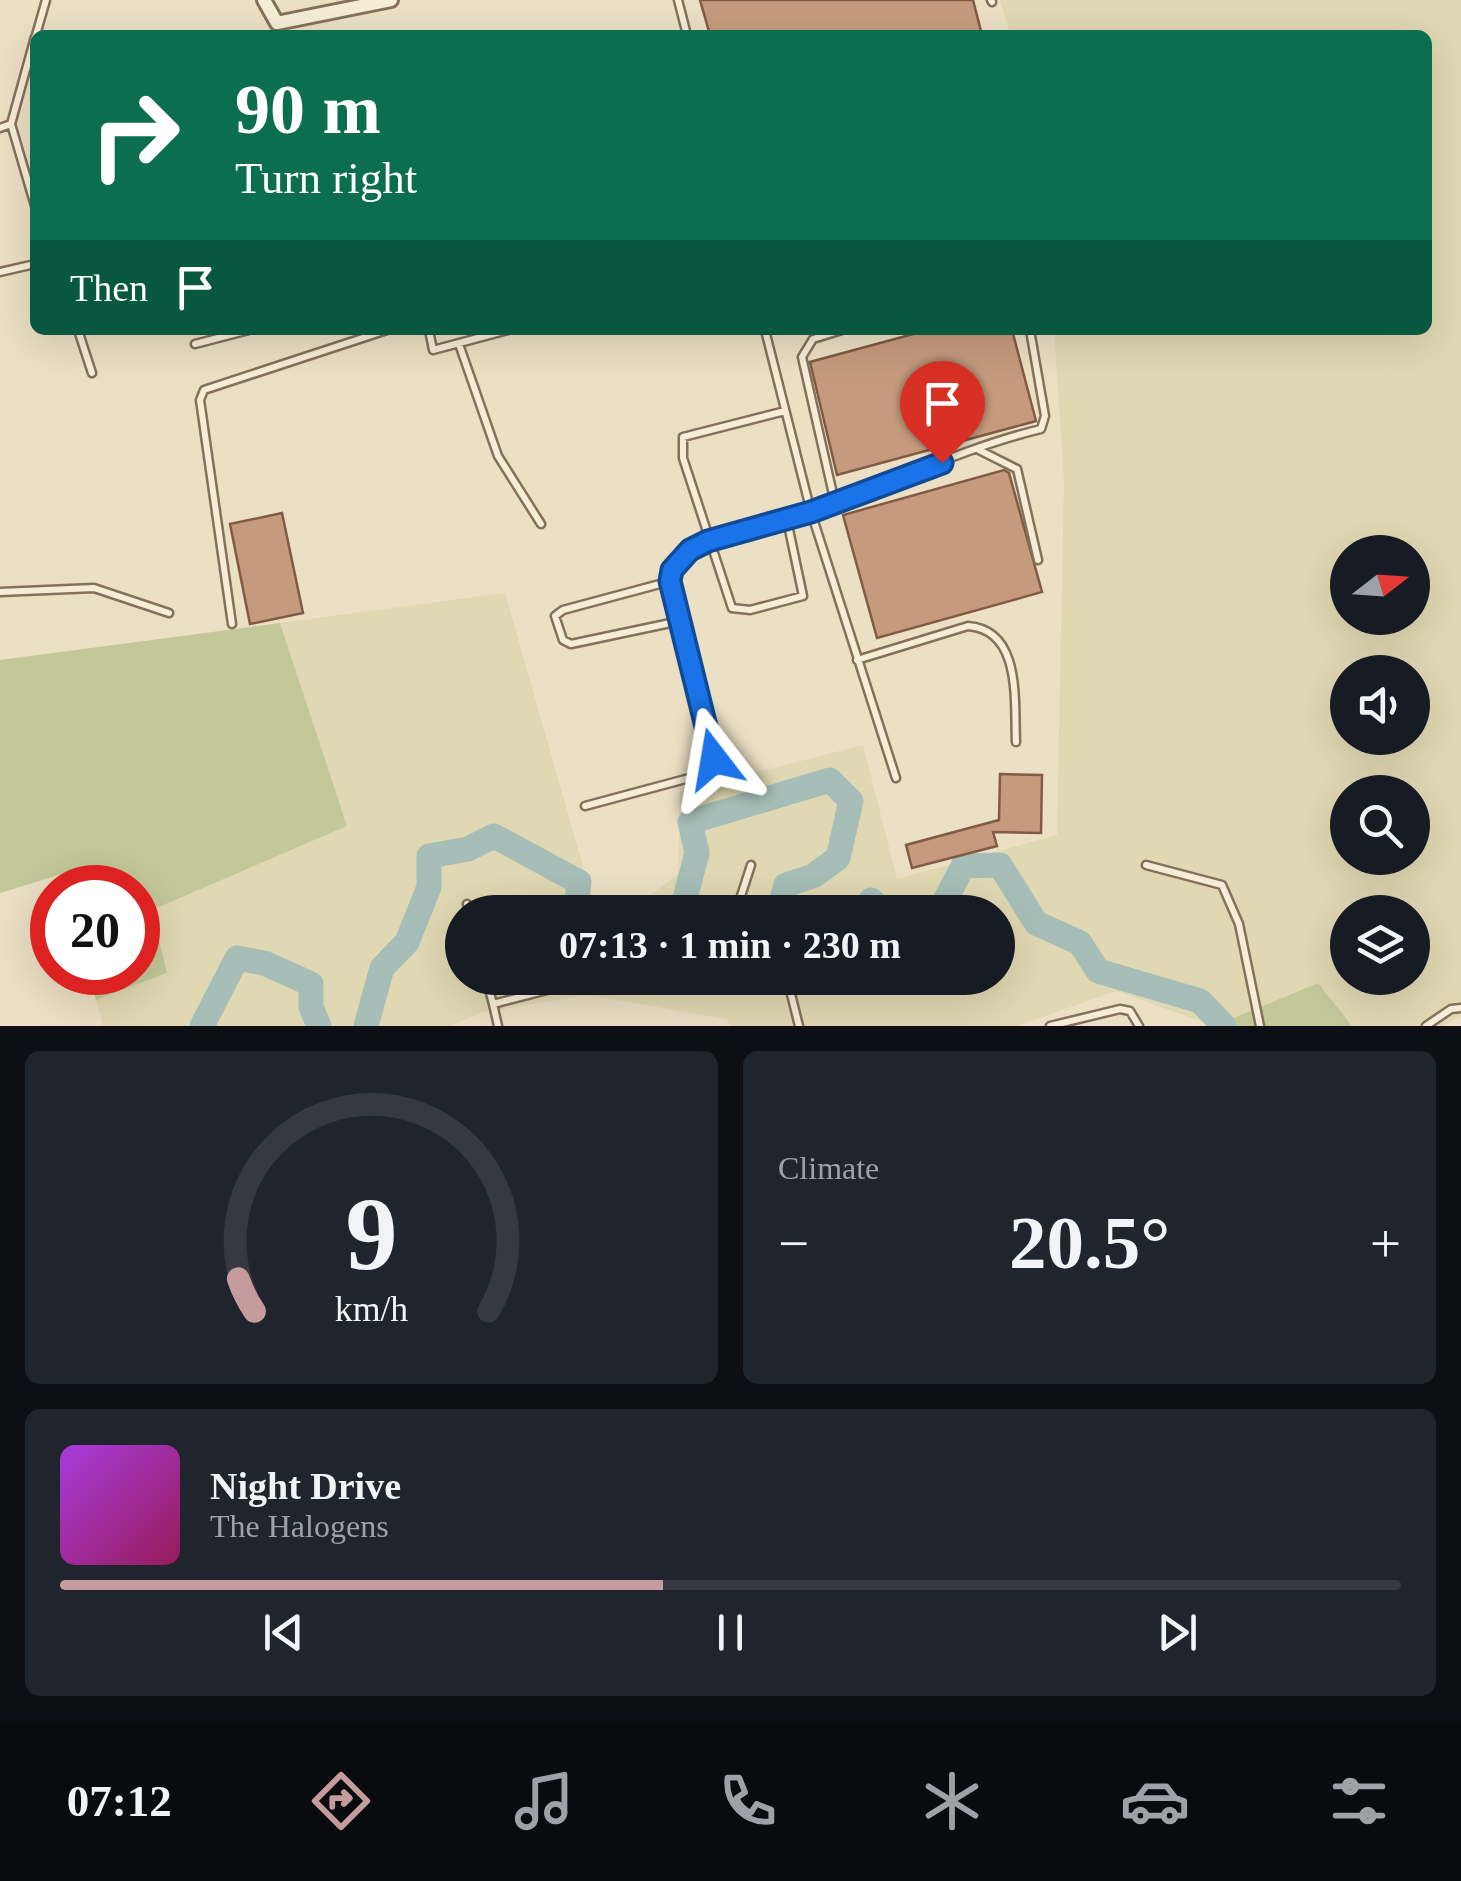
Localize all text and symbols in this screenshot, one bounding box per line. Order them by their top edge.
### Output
icon: right [70,70,200,200]
text: 90 m [235,71,381,148]
text: Turn right [235,153,417,203]
icon: arrive [168,260,223,315]
text: Then [70,267,148,309]
pin [900,361,985,464]
icon: arrive [915,376,970,431]
north arrow [1330,535,1430,635]
map controls [1330,535,1430,995]
button: sound [1330,655,1430,755]
position arrow [662,707,766,811]
button: search [1330,775,1430,875]
speed limit sign: 20 [30,865,160,995]
button: layers [1330,895,1430,995]
text: 07:13 · 1 min · 230 m [559,924,901,966]
text: Climate [778,1150,879,1186]
text: 9 [346,1176,398,1291]
text: 20.5° [1009,1201,1170,1284]
text: − [778,1213,809,1274]
text: + [1370,1213,1401,1274]
text: km/h [335,1289,408,1329]
text: Night Drive [210,1465,401,1507]
text: The Halogens [210,1508,389,1544]
icon: previous [256,1605,311,1660]
icon: pause [703,1605,758,1660]
icon: next [1150,1605,1205,1660]
icon: directions [306,1766,376,1836]
icon: music [509,1766,579,1836]
icon: phone [713,1766,783,1836]
icon: climate [917,1766,987,1836]
icon: car [1120,1766,1190,1836]
icon: filters [1324,1766,1394,1836]
text: 07:12 [67,1776,172,1826]

